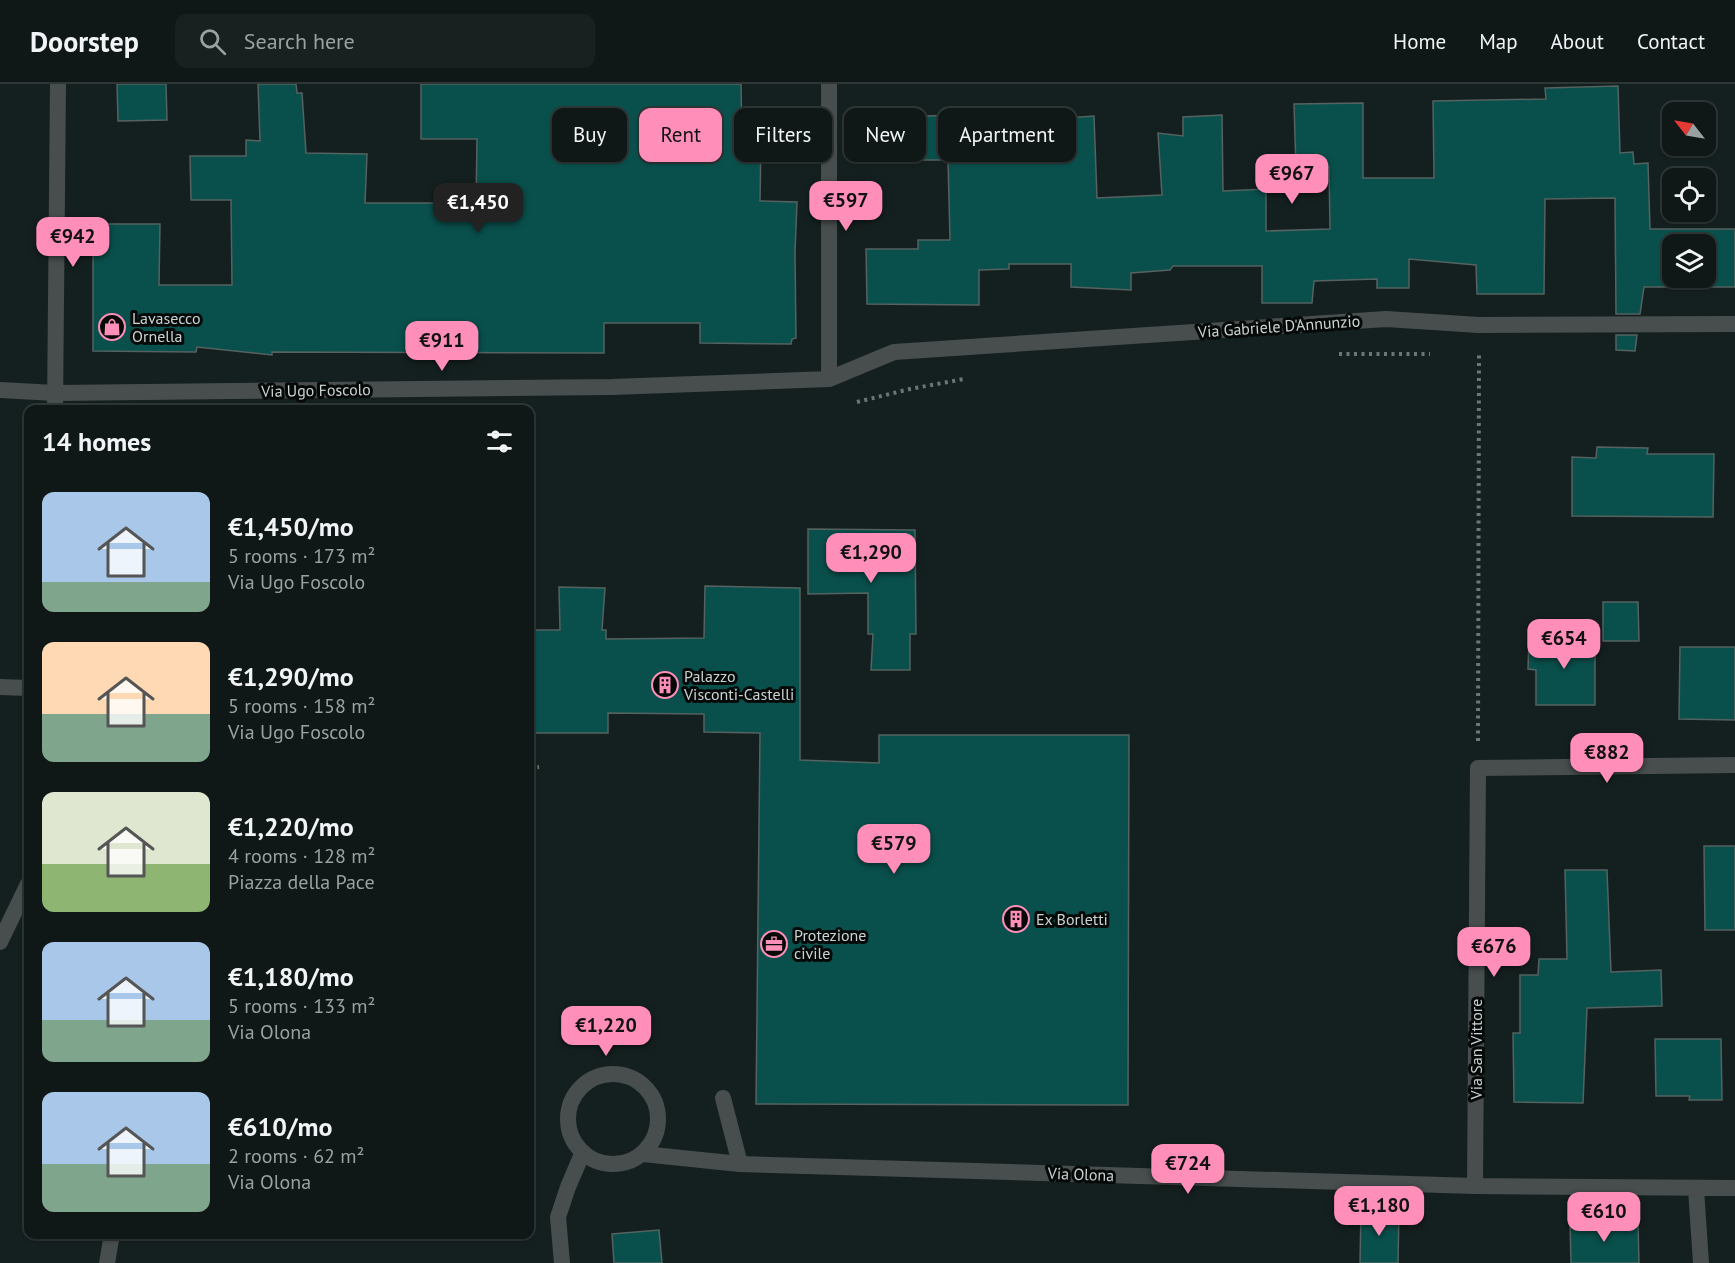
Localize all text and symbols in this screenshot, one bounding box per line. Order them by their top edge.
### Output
search box [175,14,595,68]
text: Doorstep [30,23,139,60]
icon: search [196,25,229,58]
text: Search here [244,27,355,55]
text: Home [1393,28,1446,55]
text: Map [1479,28,1518,55]
text: About [1551,28,1604,55]
text: Contact [1637,28,1705,55]
north arrow [1662,102,1716,156]
map controls [1662,102,1716,288]
chip: Buy [552,108,627,162]
chip: Rent [639,108,722,162]
chip: Filters [734,108,832,162]
chip: New [844,108,926,162]
chip: Apartment [938,108,1076,162]
pin: €967 [1256,154,1328,205]
text: €967 [1269,160,1315,186]
button: locate [1662,168,1716,222]
pin: €597 [810,181,882,232]
pin: €1,450 [429,183,527,234]
text: €597 [823,187,869,213]
text: €1,450 [447,189,509,215]
pin: €942 [37,217,109,268]
text: €942 [50,223,96,249]
button: layers [1662,234,1716,288]
place label: Lavasecco Ornella [132,308,201,346]
street label: Via Gabriele D'Annunzio [1196,310,1361,342]
shop icon: Lavasecco Ornella [97,312,127,342]
pin: €911 [406,321,478,372]
text: €911 [419,327,465,353]
street label: Via Ugo Foscolo [260,379,371,401]
text: 14 homes [42,425,151,458]
icon: filters [483,425,516,458]
text: €1,450/mo [228,510,354,543]
icon: home [90,516,162,588]
pin: €1,290 [822,533,920,584]
text: €1,290 [840,539,902,565]
text: 5 rooms · 173 m² [228,543,375,569]
text: Via Ugo Foscolo [228,569,365,595]
pin: €654 [1528,619,1600,670]
text: €654 [1541,625,1587,651]
text: €1,290/mo [228,660,354,693]
icon: home [90,666,162,738]
place label: Palazzo Visconti-Castelli [683,666,794,704]
building icon: Palazzo Visconti-Castelli [650,670,680,700]
text: 5 rooms · 158 m² [228,693,375,719]
text: Via Ugo Foscolo [228,719,365,745]
pin: €882 [1571,733,1643,784]
text: €882 [1584,739,1630,765]
text: €1,220/mo [228,810,354,843]
icon: home [90,816,162,888]
pin: €579 [858,824,930,875]
text: €579 [871,830,917,856]
text: 4 rooms · 128 m² [228,843,375,869]
text: Piazza della Pace [228,869,375,895]
building icon: Ex Borletti [1001,904,1031,934]
place label: Ex Borletti [1036,909,1108,929]
place label: Protezione civile [794,925,867,963]
pin: €676 [1458,927,1530,978]
office icon: Protezione civile [759,929,789,959]
text: €676 [1471,933,1517,959]
text: €1,180/mo [228,960,354,993]
icon: home [90,966,162,1038]
text: 5 rooms · 133 m² [228,993,375,1019]
street label: Via San Vittore [1466,999,1486,1100]
pin: €1,220 [557,1006,655,1057]
text: €1,220 [575,1012,637,1038]
text: Via Olona [228,1019,311,1045]
text: €610/mo [228,1110,332,1143]
icon: home [90,1116,162,1188]
text: 2 rooms · 62 m² [228,1143,364,1169]
pin: €724 [1152,1144,1224,1195]
text: €724 [1165,1150,1211,1176]
street label: Via Olona [1046,1163,1115,1185]
text: Via Olona [228,1169,311,1195]
pin: €1,180 [1330,1186,1428,1237]
text: €1,180 [1348,1192,1410,1218]
pin: €610 [1568,1192,1640,1243]
text: €610 [1581,1198,1627,1224]

